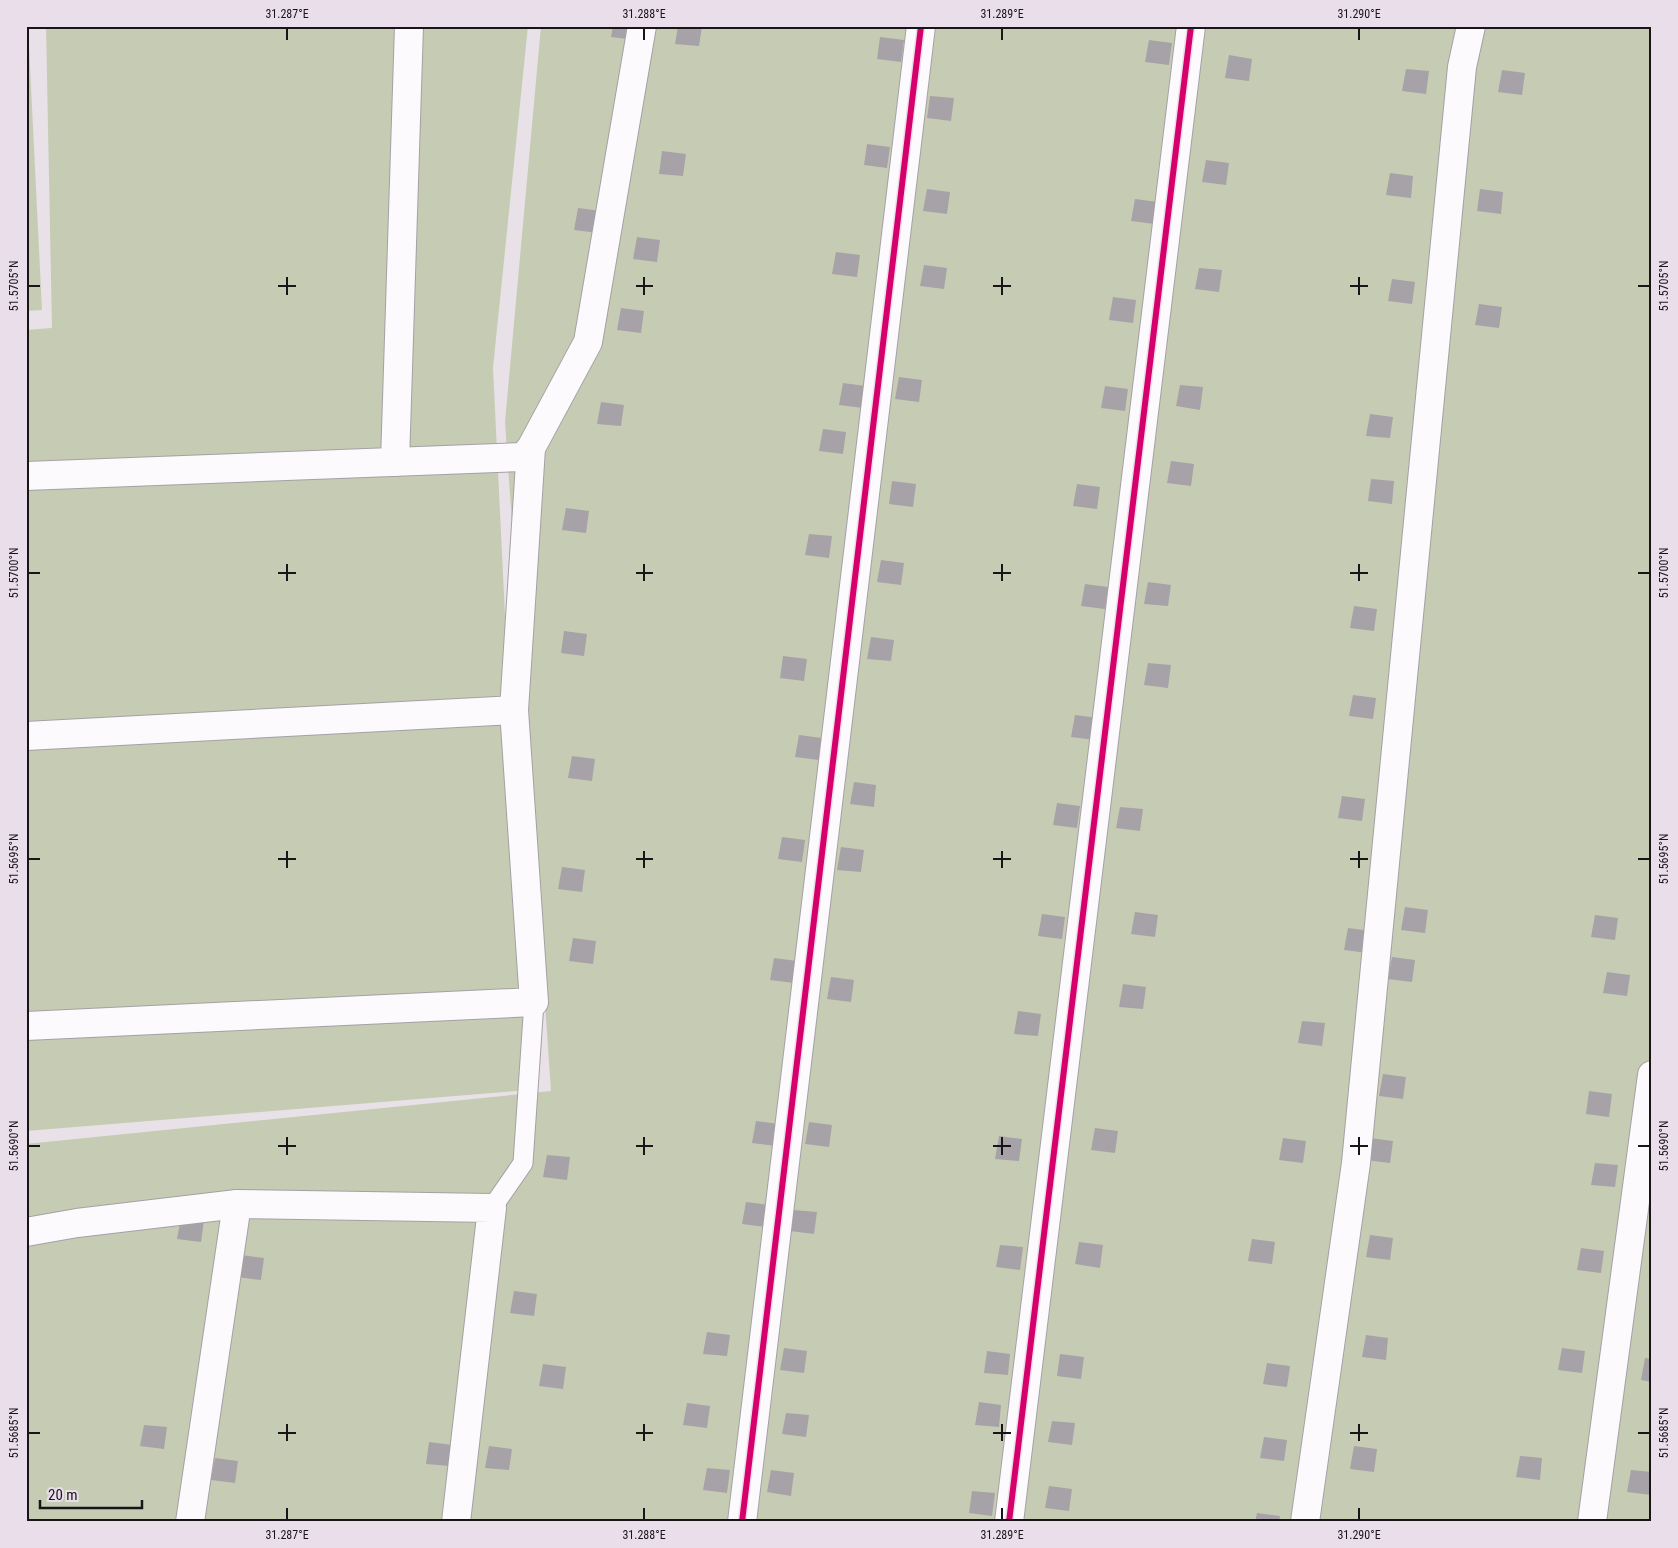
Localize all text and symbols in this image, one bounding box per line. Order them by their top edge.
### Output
text: 31.287°E [265,7,309,21]
text: 31.288°E [622,7,666,21]
text: 31.289°E [980,7,1024,21]
text: 31.290°E [1337,7,1381,21]
text: 51.5705°N [7,261,21,311]
text: 51.5705°N [1657,261,1671,311]
text: 51.5700°N [7,548,21,598]
text: 51.5700°N [1657,548,1671,598]
text: 51.5695°N [7,834,21,884]
text: 51.5695°N [1657,834,1671,884]
text: 51.5690°N [7,1121,21,1171]
text: 51.5690°N [1657,1121,1671,1171]
text: 51.5685°N [7,1408,21,1458]
text: 51.5685°N [1657,1408,1671,1458]
scale bar [40,1478,142,1510]
text: 20 m [48,1486,78,1504]
text: 31.287°E [265,1528,309,1542]
text: 31.288°E [622,1528,666,1542]
text: 31.289°E [980,1528,1024,1542]
text: 31.290°E [1337,1528,1381,1542]

